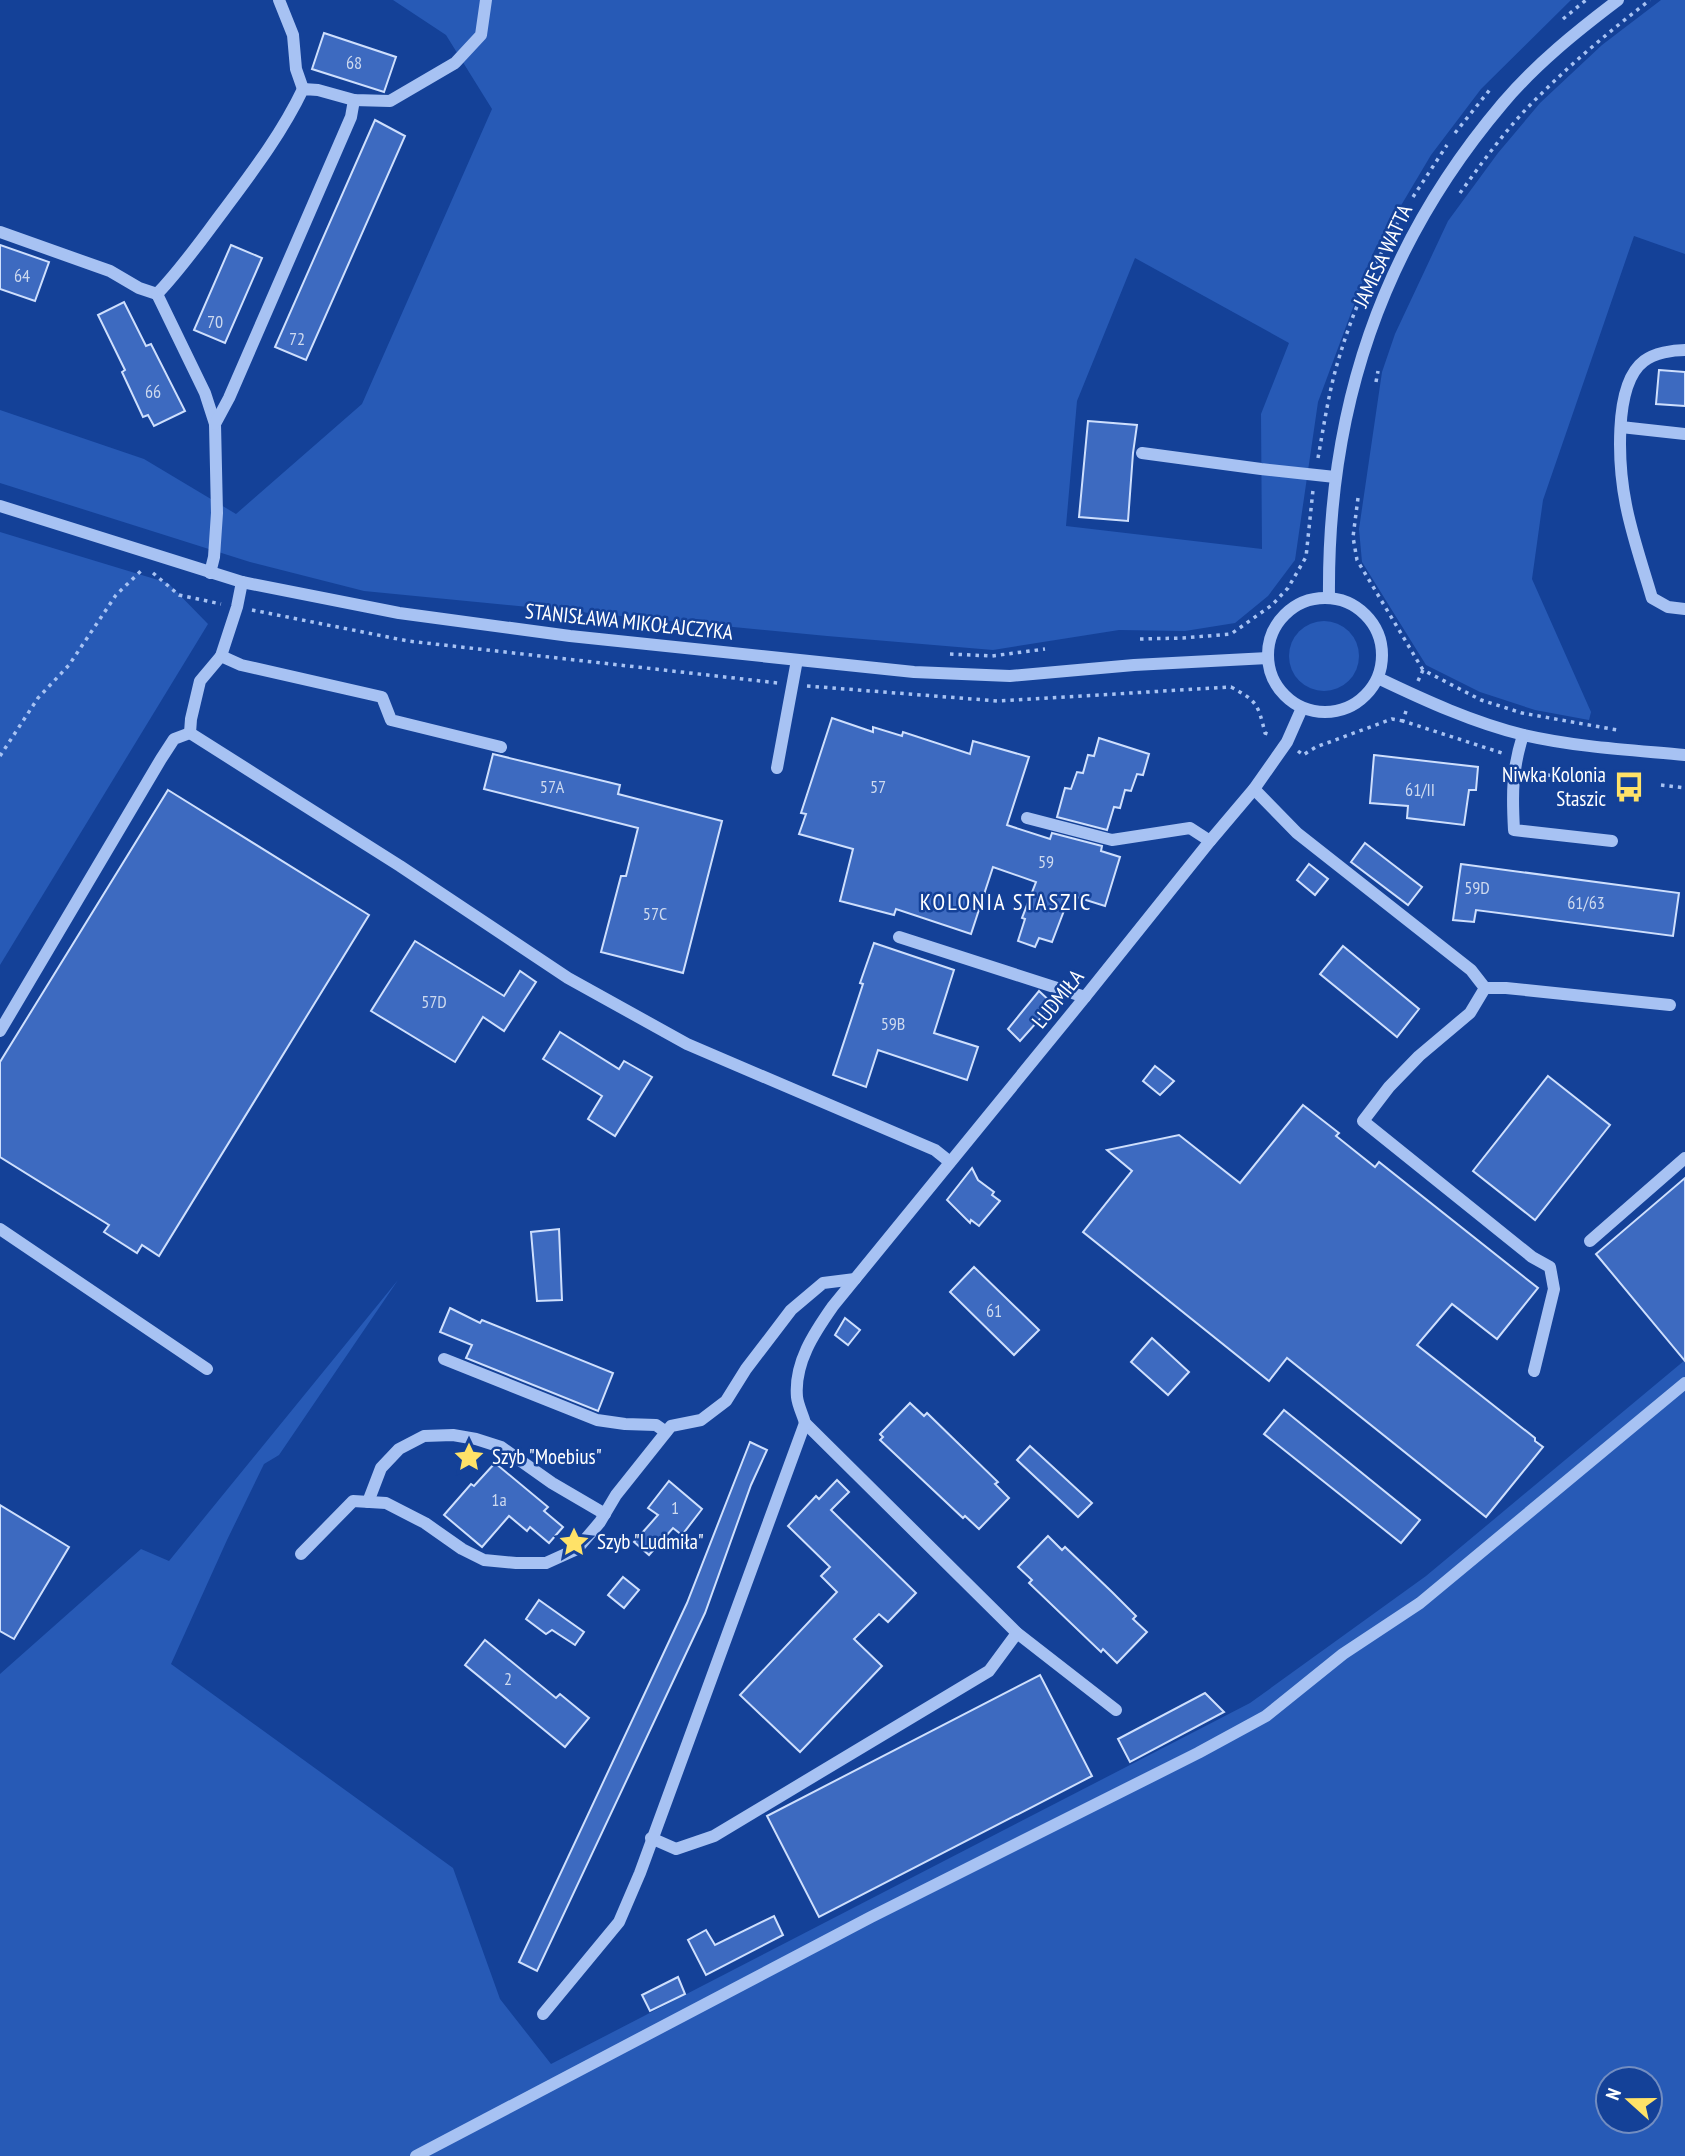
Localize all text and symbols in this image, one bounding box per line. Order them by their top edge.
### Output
house number: 68 [346,51,362,74]
street label: JAMESA WATTA [1347,200,1418,312]
house number: 64 [14,264,30,287]
house number: 70 [207,310,223,333]
house number: 72 [289,327,305,350]
house number: 66 [145,380,161,403]
street label: STANISŁAWA MIKOŁAJCZYKA [524,597,734,646]
place label: Niwka Kolonia Staszic [1502,761,1607,812]
bus stop icon: Niwka Kolonia Staszic [1612,770,1646,804]
house number: 57A [540,775,565,798]
house number: 57 [870,775,886,798]
house number: 61/II [1405,778,1435,801]
house number: 59 [1038,850,1054,873]
house number: 59D [1464,876,1490,899]
district label: KOLONIA STASZIC [920,887,1092,916]
house number: 61/63 [1567,891,1605,914]
house number: 57C [643,902,667,925]
street label: LUDMIŁA [1026,964,1089,1034]
house number: 57D [421,990,447,1013]
house number: 59B [881,1012,905,1035]
house number: 61 [986,1299,1002,1322]
place icon: Szyb "Moebius" [452,1440,486,1474]
place label: Szyb "Moebius" [492,1443,602,1470]
house number: 1a [491,1488,507,1511]
house number: 1 [671,1496,679,1519]
place icon: Szyb "Ludmiła" [557,1525,591,1559]
place label: Szyb "Ludmiła" [597,1528,704,1555]
house number: 2 [504,1667,512,1690]
north arrow [1594,2065,1664,2135]
text: N [1600,2085,1626,2103]

